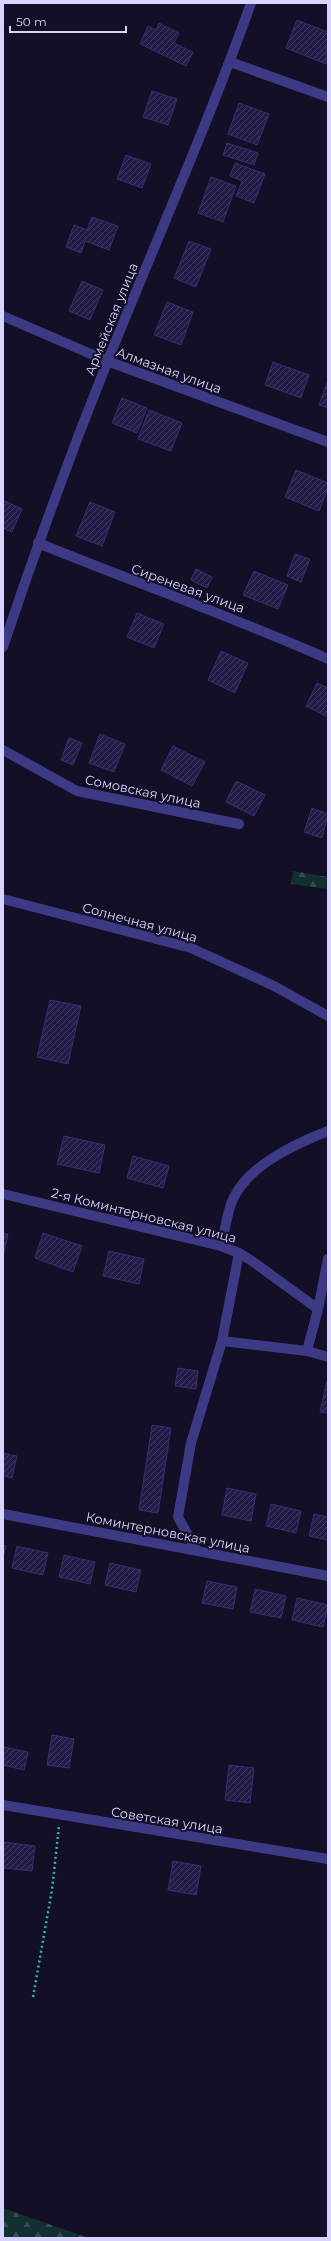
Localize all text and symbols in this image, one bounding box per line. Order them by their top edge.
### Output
scale bar [10,8,126,34]
text: 50 m [16,14,47,29]
street label: Армейская улица [81,260,141,378]
street label: Алмазная улица [114,344,224,396]
street label: Сиреневая улица [129,560,247,616]
street label: Сомовская улица [84,771,202,811]
street label: Солнечная улица [81,899,199,945]
street label: 2-я Коминтерновская улица [50,1184,238,1246]
street label: Коминтерновская улица [85,1508,251,1556]
street label: Советская улица [110,1803,224,1837]

